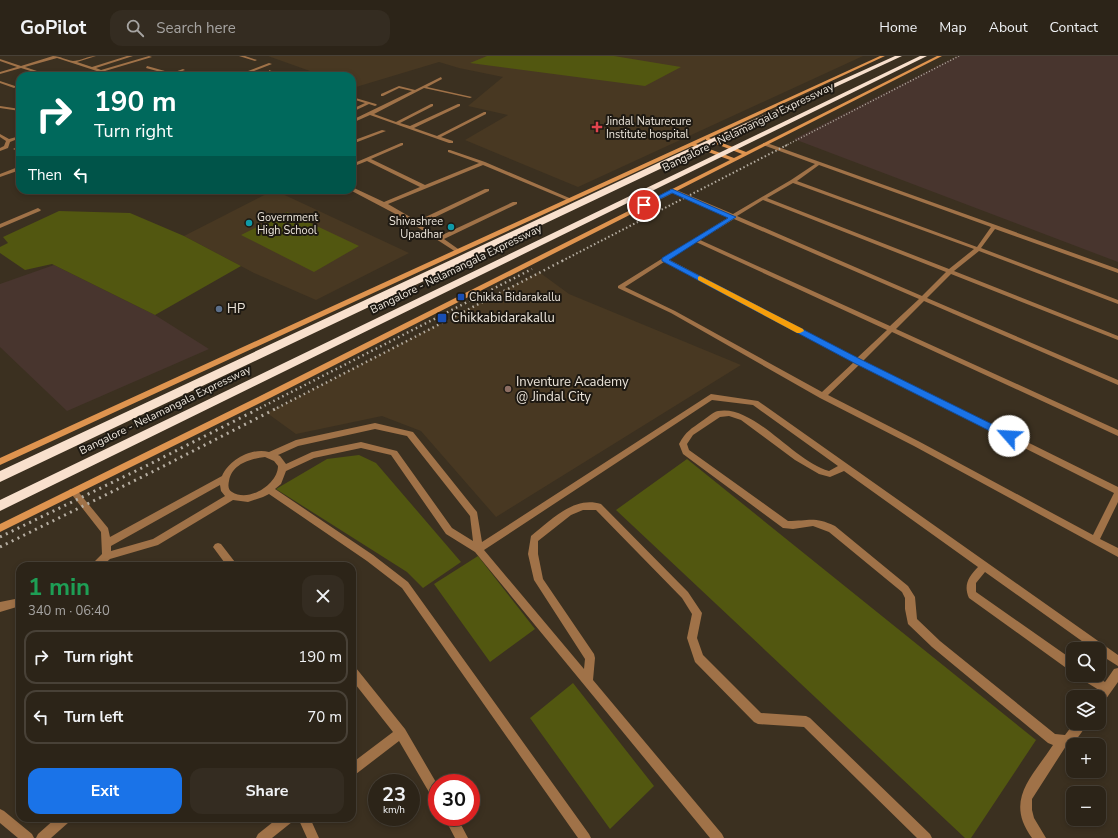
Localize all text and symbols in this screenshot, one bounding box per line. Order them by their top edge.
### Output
search box [110,10,390,46]
text: GoPilot [20,15,86,41]
icon: search [124,17,146,39]
text: Search here [156,18,236,38]
text: Home [879,18,917,37]
text: Map [939,18,967,37]
text: About [989,18,1028,37]
text: Contact [1050,18,1098,37]
street label: Bangalore - Nelamangala Expressway [660,79,837,175]
text: 190 m [94,83,177,121]
icon: right [28,88,80,140]
place label: Jindal Naturecure Institute hospital [605,114,692,142]
text: Turn right [94,119,173,143]
marker: Jindal Naturecure Institute hospital [591,121,603,133]
icon: left [70,164,92,186]
text: Then [28,165,62,185]
pin [627,188,661,222]
icon: arrive [633,194,655,216]
place label: Government High School [257,210,318,238]
place label: Shivashree Upadhar [389,214,443,242]
marker: Government High School [244,218,254,228]
street label: Bangalore - Nelamangala Expressway [368,221,545,317]
marker: Shivashree Upadhar [446,222,456,232]
place label: Chikka Bidarakallu [469,290,561,305]
marker: Chikka Bidarakallu [456,292,466,302]
place label: HP [227,300,245,318]
marker: HP [214,304,224,314]
place label: Chikkabidarakallu [451,309,555,327]
marker: Chikkabidarakallu [436,312,448,324]
street label: Bangalore - Nelamangala Expressway [77,362,254,458]
place label: Inventure Academy @ Jindal City [516,373,629,406]
marker: Inventure Academy @ Jindal City [503,384,513,394]
position arrow [988,415,1030,457]
text: 1 min [28,571,90,603]
button: close [302,575,344,617]
text: 340 m · 06:40 [28,602,110,620]
map controls [1066,642,1106,826]
button: search [1066,642,1106,682]
icon: right [30,646,52,668]
text: Turn right [64,647,133,667]
text: 190 m [298,647,342,667]
button: layers [1066,690,1106,730]
icon: left [30,706,52,728]
text: Turn left [64,707,123,727]
text: 70 m [307,707,342,727]
button: + [1066,738,1106,778]
button: Exit [28,768,182,814]
button: Share [190,768,344,814]
speed limit sign: 30 [428,774,480,826]
text: 23 [382,781,406,808]
button: − [1066,786,1106,826]
text: km/h [383,803,405,817]

